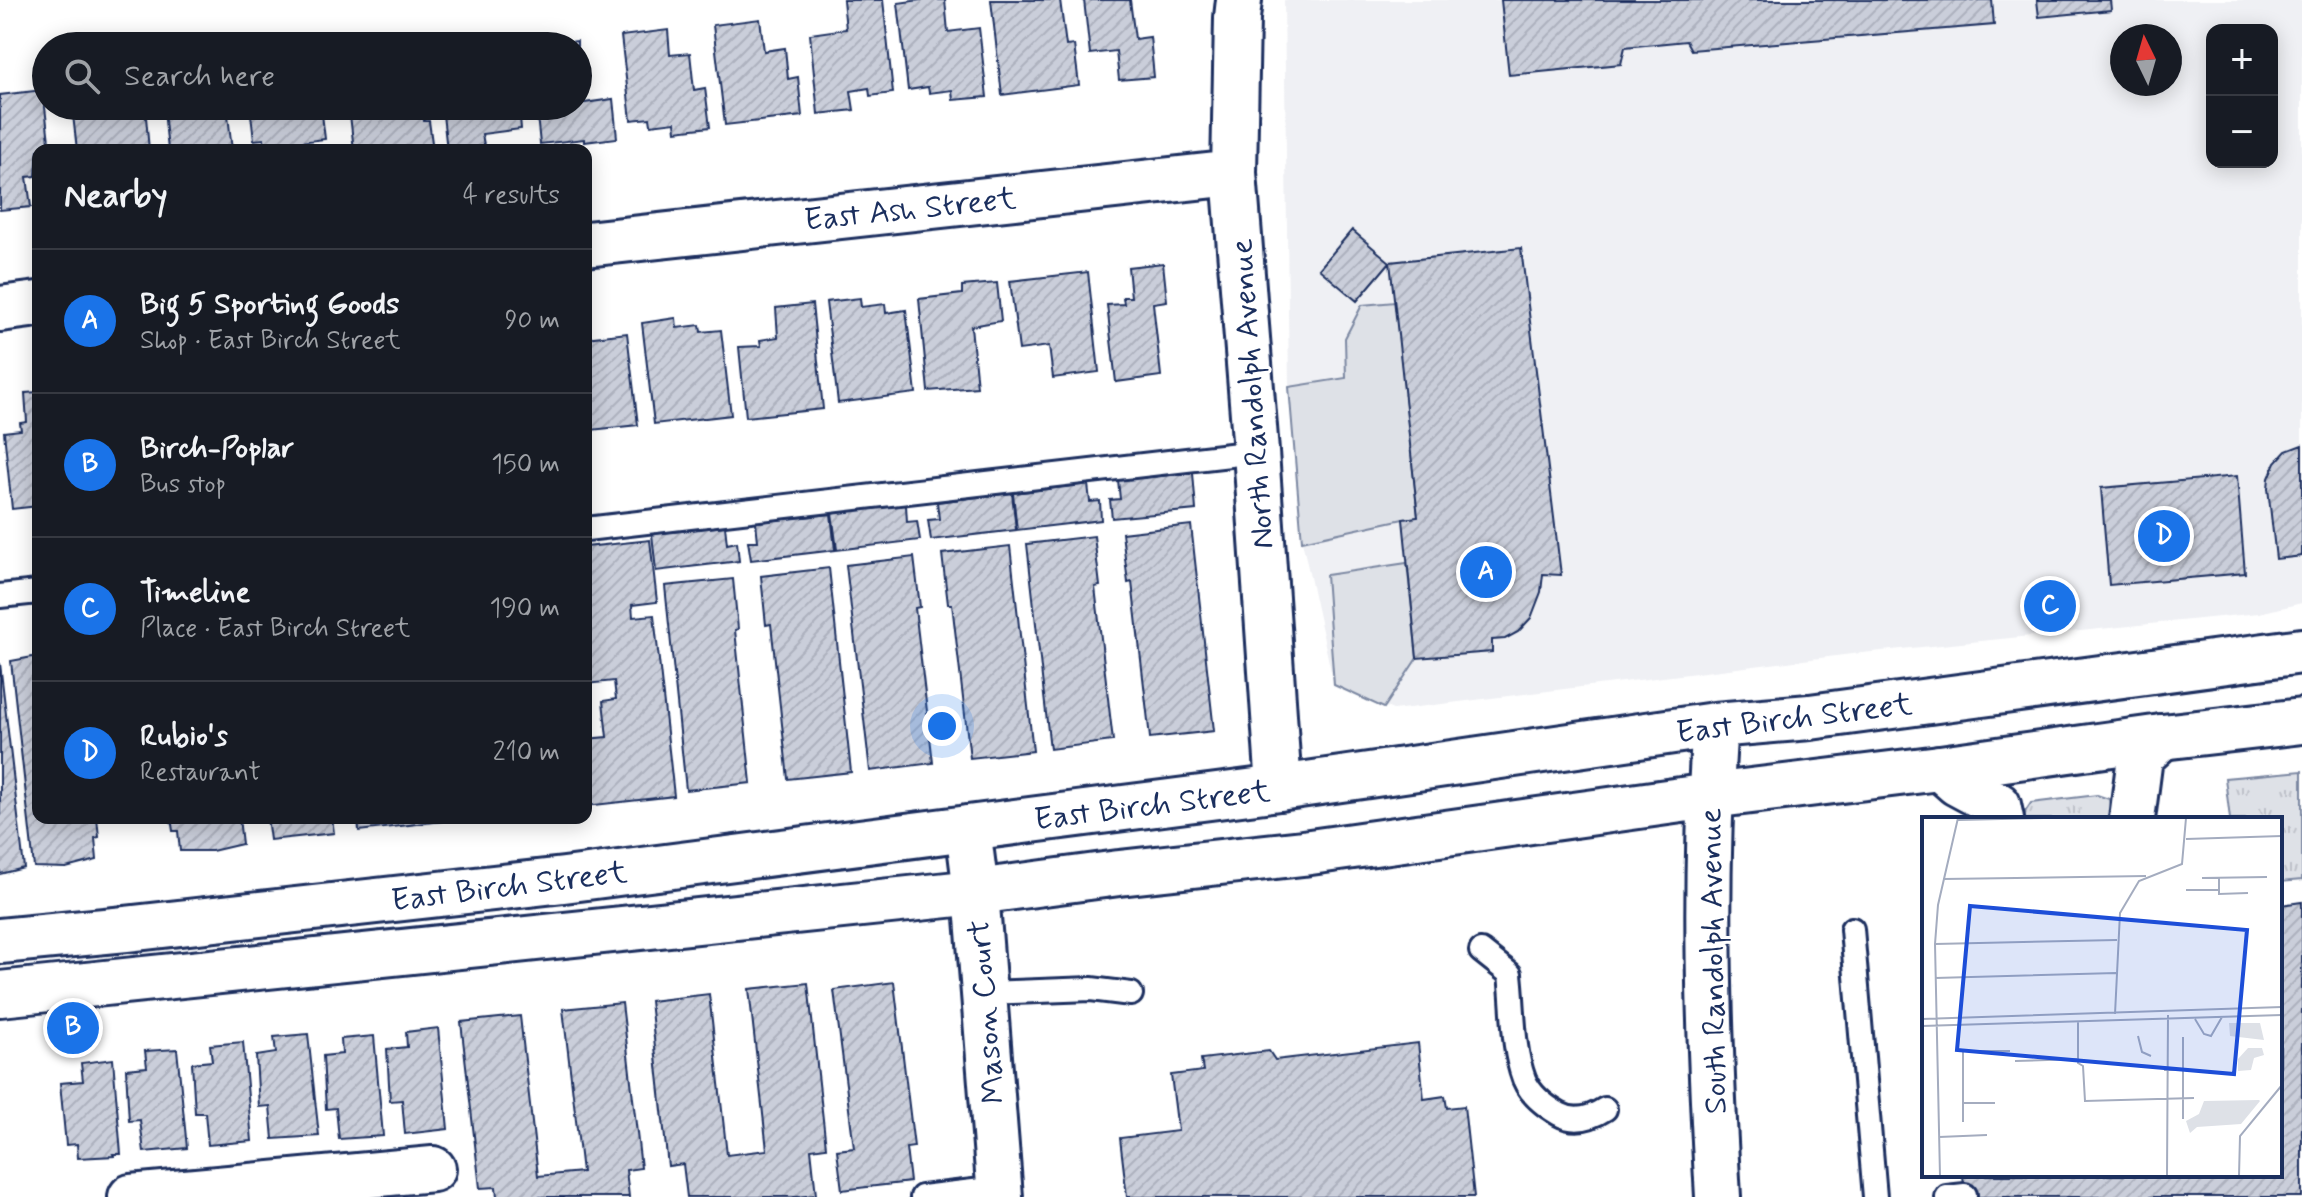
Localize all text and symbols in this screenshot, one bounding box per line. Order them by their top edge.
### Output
north arrow [2110,24,2182,96]
map controls [2206,24,2278,168]
button: + [2206,24,2278,96]
search box [32,32,592,120]
icon: search [60,54,104,98]
text: Search here [124,57,275,96]
button: − [2206,96,2278,168]
text: Nearby [64,174,168,219]
street label: East Ash Street [802,178,1019,242]
text: 4 results [463,179,560,213]
street label: North Randolph Avenue [1221,237,1285,550]
text: Big 5 Sporting Goods [140,285,399,324]
text: A [81,304,99,338]
text: 90 m [505,304,560,338]
text: Shop · East Birch Street [140,324,401,358]
text: Birch-Poplar [140,429,294,468]
text: B [82,448,98,482]
text: 150 m [491,448,560,482]
text: Bus stop [140,468,226,502]
pin: D [2138,506,2190,566]
pin: A [1460,542,1512,602]
text: Timeline [140,573,250,612]
pin: C [2024,576,2076,636]
text: C [81,592,99,626]
text: 190 m [490,592,560,626]
text: Place · East Birch Street [140,612,410,646]
street label: East Birch Street [1674,684,1915,754]
your location [922,706,962,746]
text: Rubio's [140,717,228,756]
text: D [81,736,99,770]
text: 210 m [493,736,560,770]
text: Restaurant [140,756,261,790]
street label: East Birch Street [1032,771,1273,841]
street label: South Randolph Avenue [1690,807,1738,1114]
inset map [1922,817,2282,1177]
street label: East Birch Street [389,852,630,922]
street label: Mason Court [958,918,1016,1106]
pin: B [47,998,99,1058]

